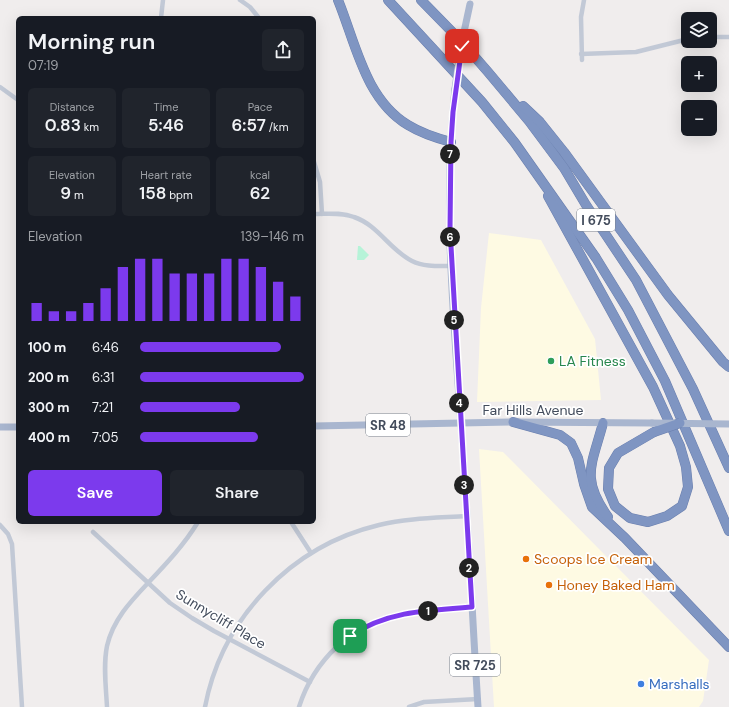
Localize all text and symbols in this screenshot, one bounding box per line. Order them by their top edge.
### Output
map controls [681,12,717,136]
button: layers [681,12,717,48]
text: Morning run [28,27,155,56]
button: share [262,29,304,71]
pin [445,29,479,63]
icon: check [451,35,473,57]
button: + [681,56,717,92]
text: 07:19 [28,57,59,74]
text: Distance [50,100,94,114]
text: Time [154,100,178,114]
text: Pace [248,100,272,114]
button: − [681,100,717,136]
text: 0.83 [45,114,81,136]
text: 5:46 [148,114,184,136]
text: 6:57 [232,114,266,136]
text: km [81,120,99,134]
text: /km [266,120,288,134]
pin: 7 [440,144,460,164]
text: 7 [447,147,453,161]
text: Elevation [49,168,95,182]
text: Heart rate [140,168,192,182]
text: kcal [250,168,270,182]
text: 9 [60,182,71,204]
text: 158 [139,182,166,204]
text: 62 [250,182,270,204]
text: m [71,188,84,202]
text: bpm [166,188,193,202]
road number: I 675 [577,209,615,231]
pin: 6 [440,227,460,247]
text: Elevation [28,228,82,245]
text: 139–146 m [241,228,304,245]
text: 6 [447,230,453,244]
pin: 5 [444,310,464,330]
text: 5 [451,313,457,327]
text: 100 m [28,339,66,356]
text: 6:46 [92,339,119,356]
place label: LA Fitness [559,352,626,370]
marker: LA Fitness [546,356,556,366]
text: 200 m [28,369,69,386]
text: 6:31 [92,369,114,386]
pin: 4 [449,393,469,413]
text: 4 [455,396,463,410]
text: 300 m [28,399,69,416]
text: 7:21 [92,399,113,416]
street label: Far Hills Avenue [483,401,584,419]
road number: SR 48 [366,414,410,436]
text: 400 m [28,429,70,446]
text: 7:05 [92,429,118,446]
button: Save [28,470,162,516]
button: Share [170,470,304,516]
pin: 3 [454,475,474,495]
text: 3 [461,478,467,492]
place label: Scoops Ice Cream [534,550,652,568]
marker: Scoops Ice Cream [521,554,531,564]
pin: 2 [459,558,479,578]
text: 2 [466,561,472,575]
place label: Honey Baked Ham [557,576,675,594]
marker: Honey Baked Ham [544,580,554,590]
street label: Sunnycliff Place [173,585,269,653]
pin: 1 [418,601,438,621]
text: 1 [426,604,430,618]
pin [333,619,367,653]
icon: arrive [339,625,361,647]
road number: SR 725 [450,654,500,676]
place label: Marshalls [649,675,710,693]
marker: Marshalls [636,679,646,689]

